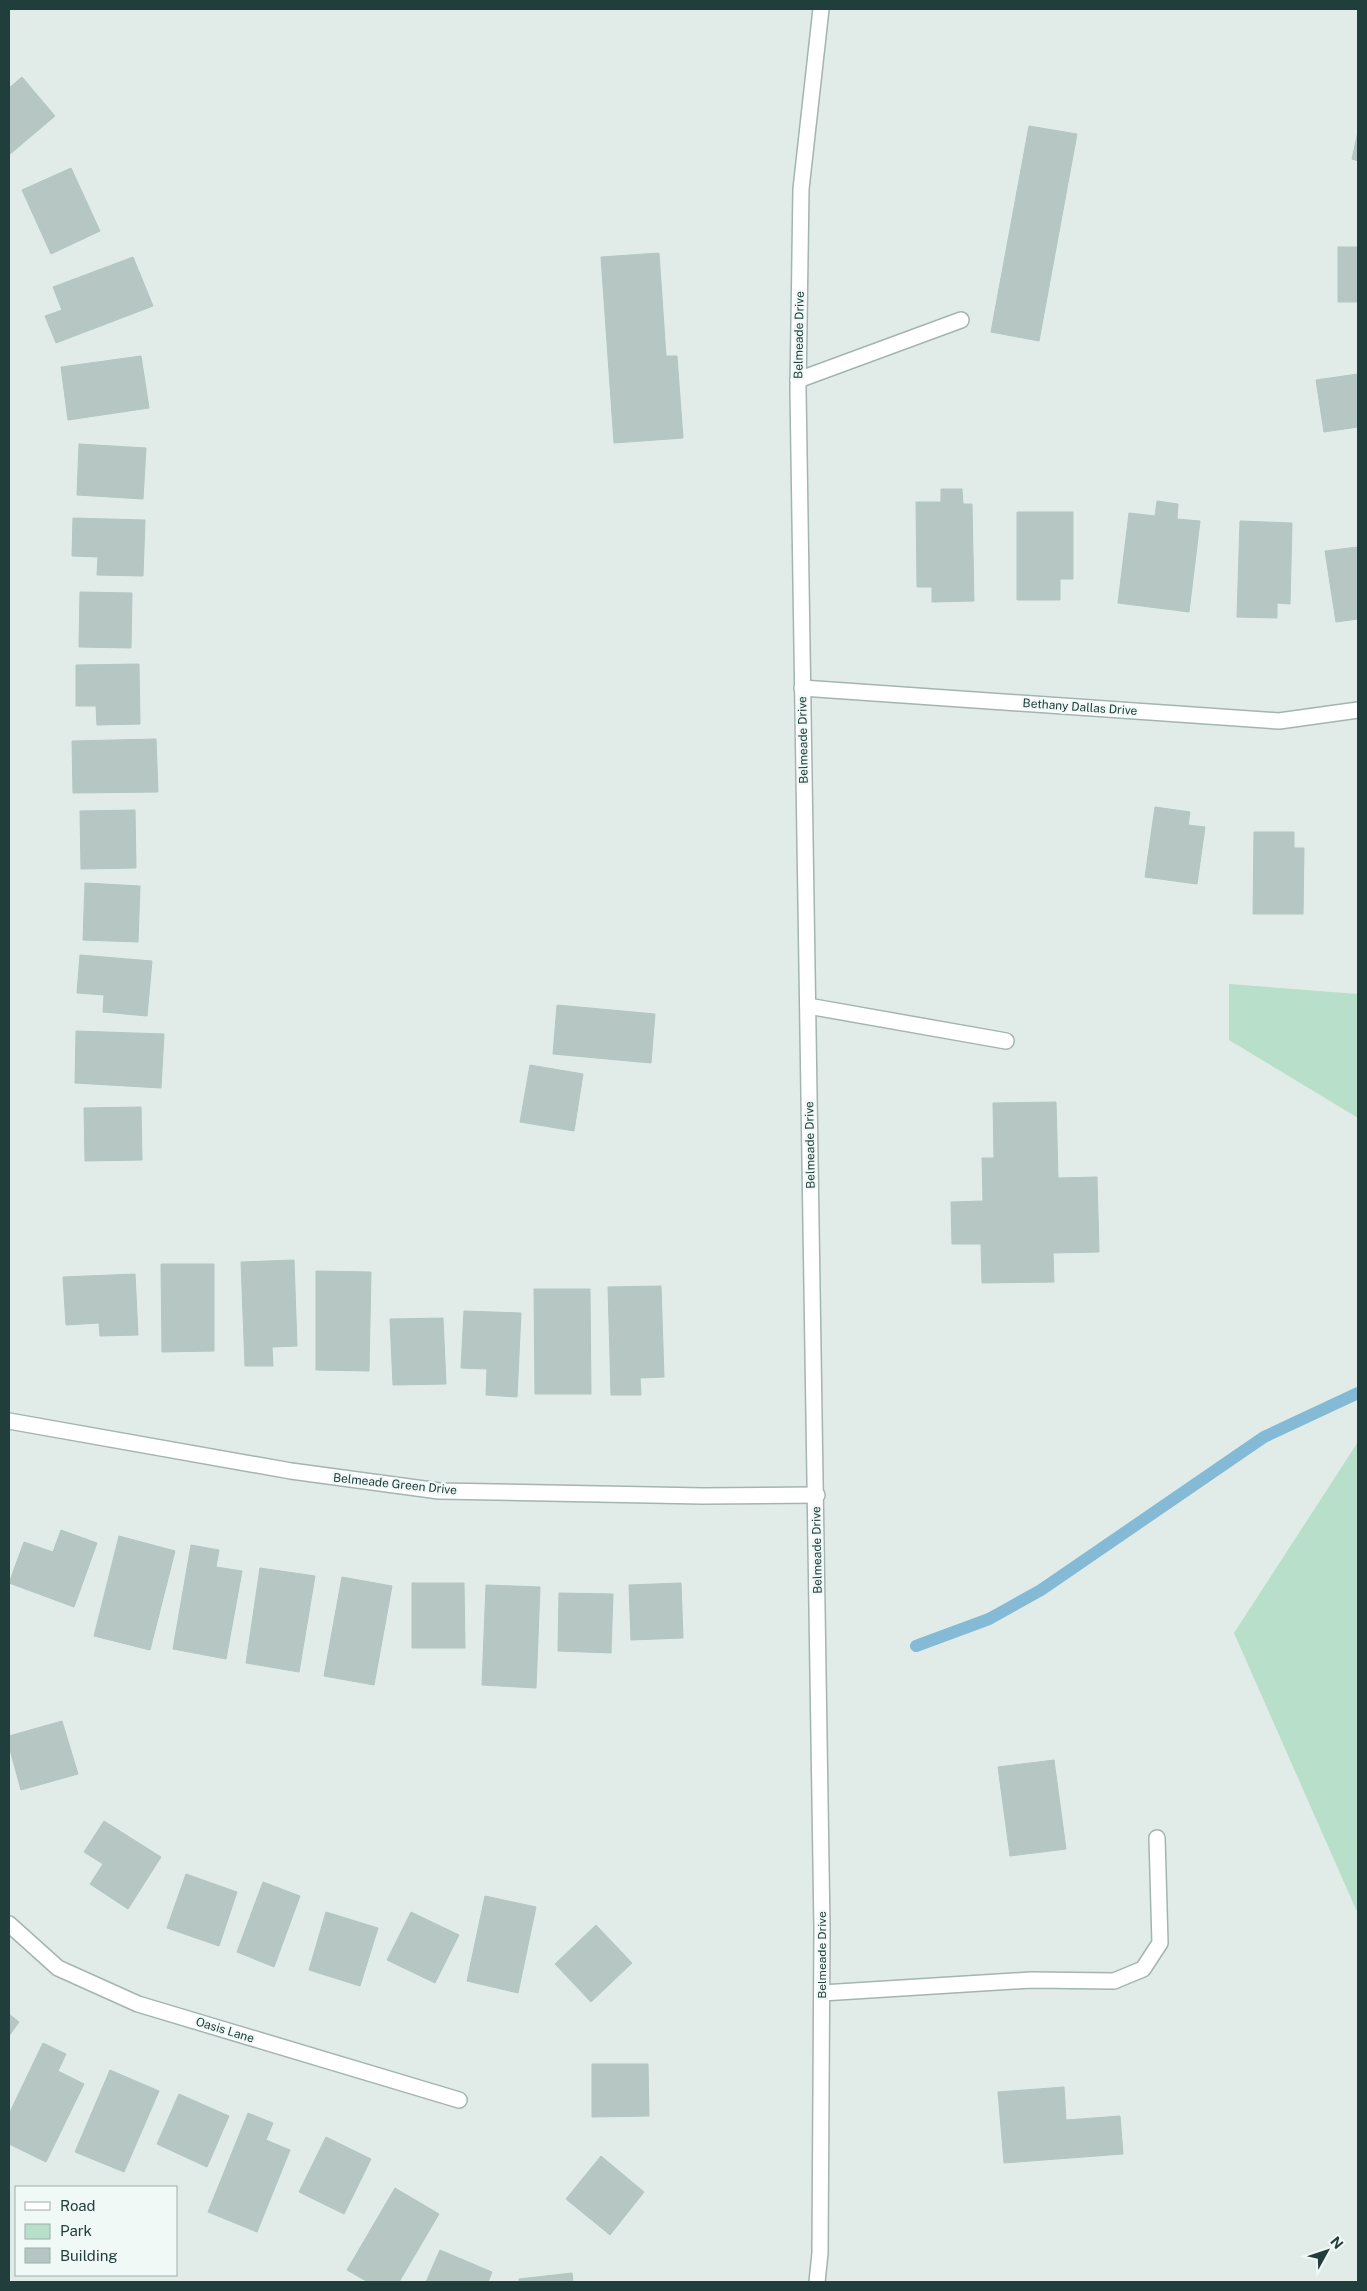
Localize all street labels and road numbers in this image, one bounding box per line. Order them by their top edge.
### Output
street label: Belmeade Drive [791,291,807,379]
street label: Belmeade Drive [795,696,811,784]
street label: Bethany Dallas Drive [1022,696,1138,718]
street label: Belmeade Drive [802,1101,818,1189]
street label: Belmeade Green Drive [332,1471,458,1497]
street label: Belmeade Drive [809,1506,825,1594]
street label: Belmeade Drive [815,1911,829,1999]
street label: Oasis Lane [194,2014,256,2046]

